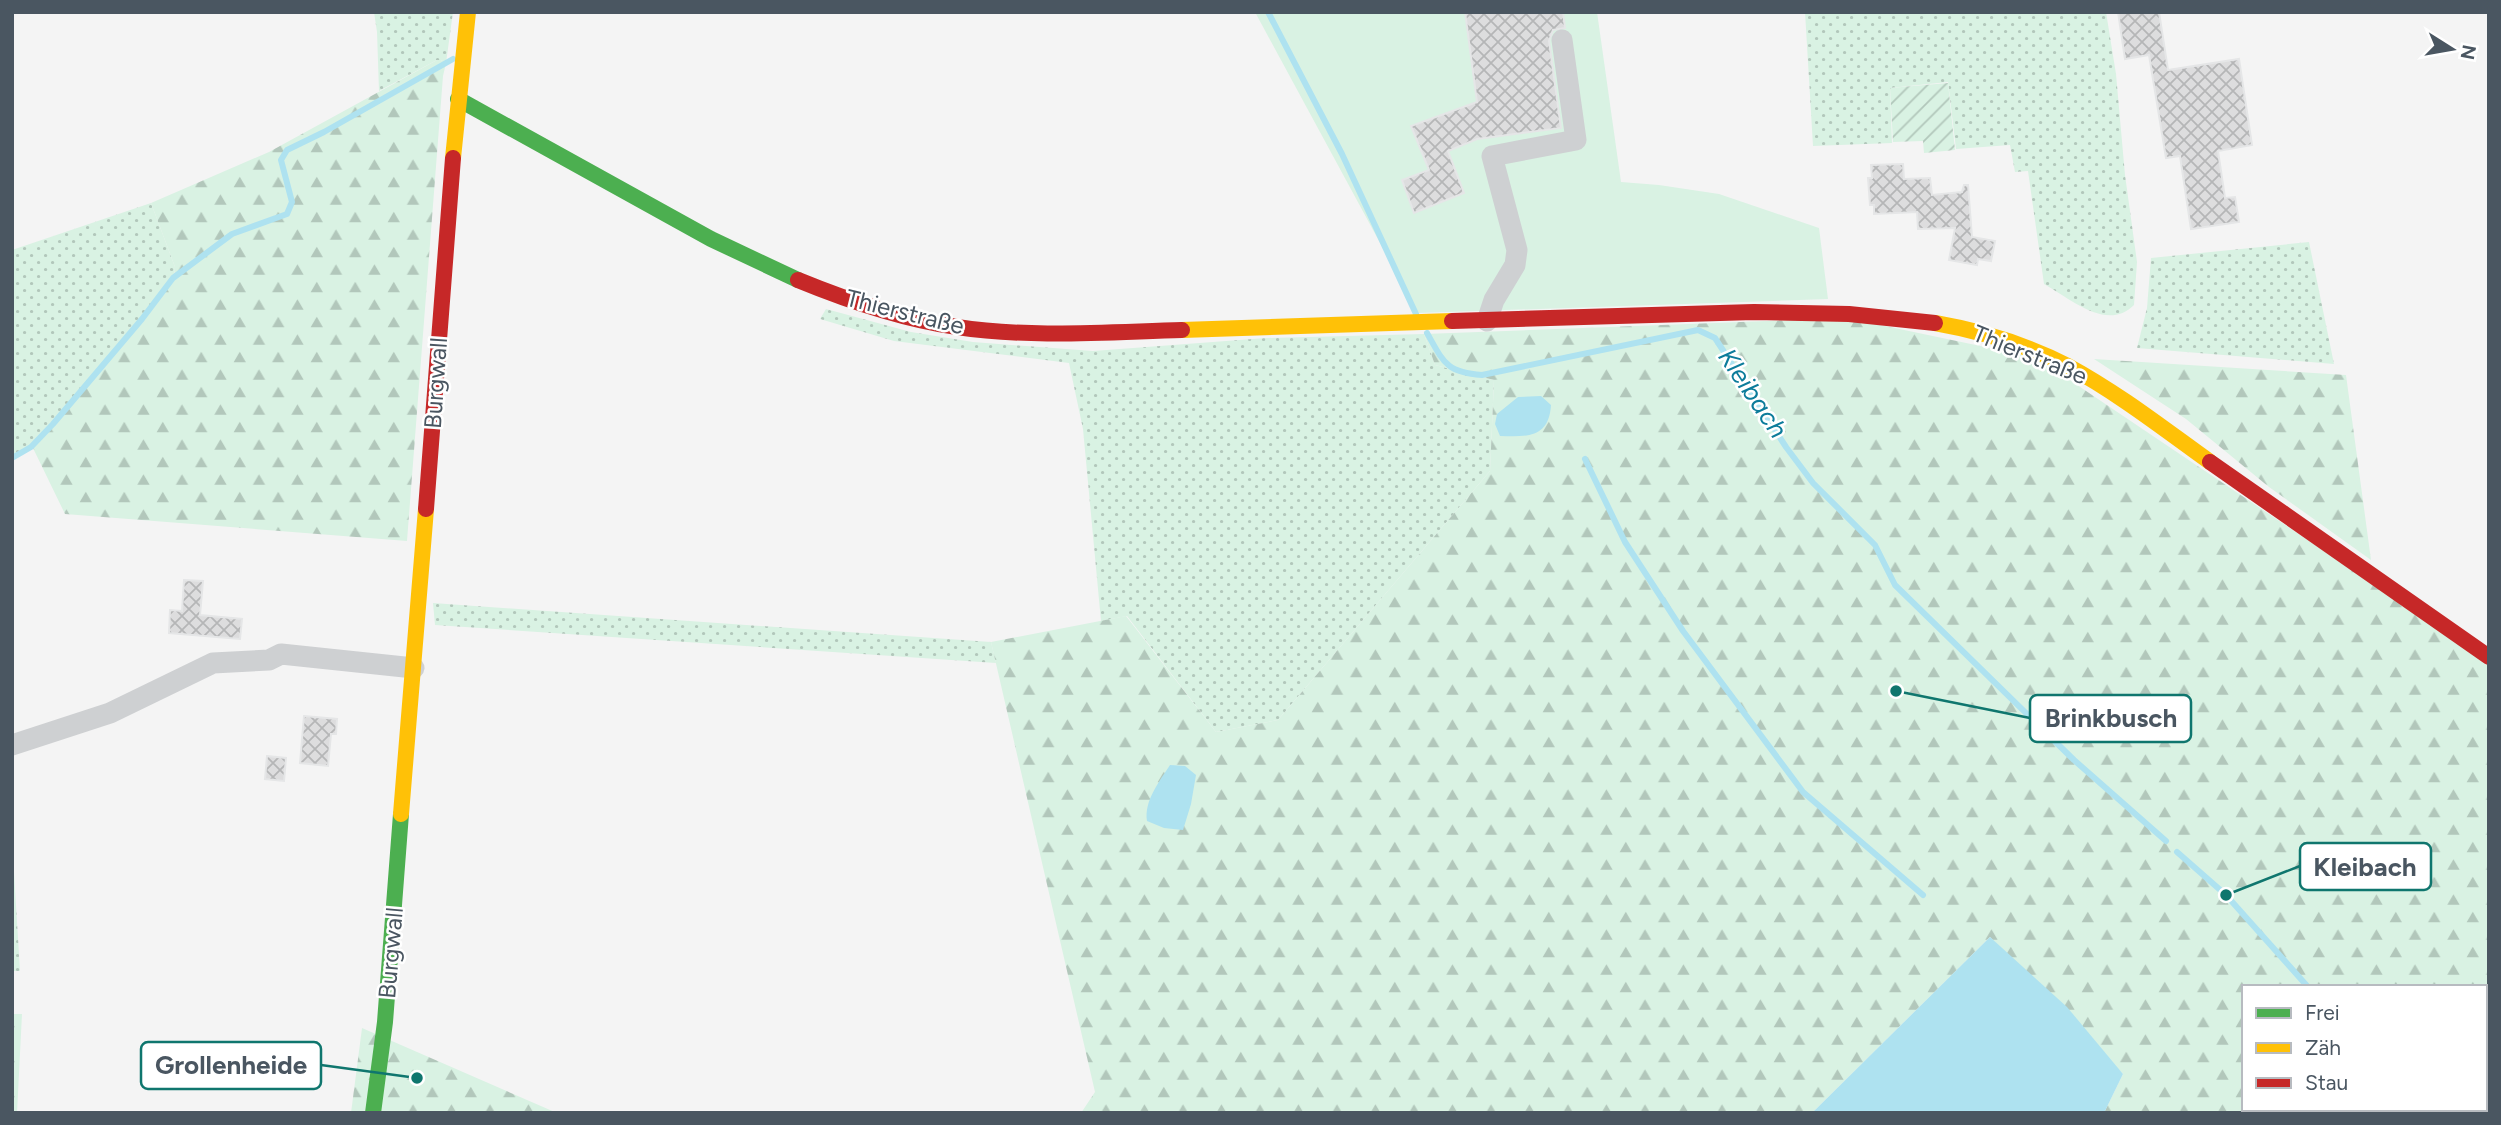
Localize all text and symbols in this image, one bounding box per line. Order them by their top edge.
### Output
north arrow [2417,14,2487,84]
text: N [2456,43,2481,62]
street label: Thierstraße [843,283,967,340]
street label: Thierstraße [1969,318,2092,391]
street label: Burgwall [418,336,453,430]
water label: Kleibach [1711,342,1795,444]
callout: Brinkbusch [2030,695,2191,742]
text: Brinkbusch [2045,702,2177,734]
callout: Kleibach [2300,843,2431,890]
text: Kleibach [2313,851,2417,883]
street label: Burgwall [372,906,409,1000]
legend [2242,985,2487,1111]
text: Frei [2305,1000,2340,1025]
text: Zäh [2305,1035,2341,1060]
callout: Grollenheide [141,1042,321,1089]
text: Grollenheide [155,1049,307,1081]
text: Stau [2305,1070,2348,1095]

